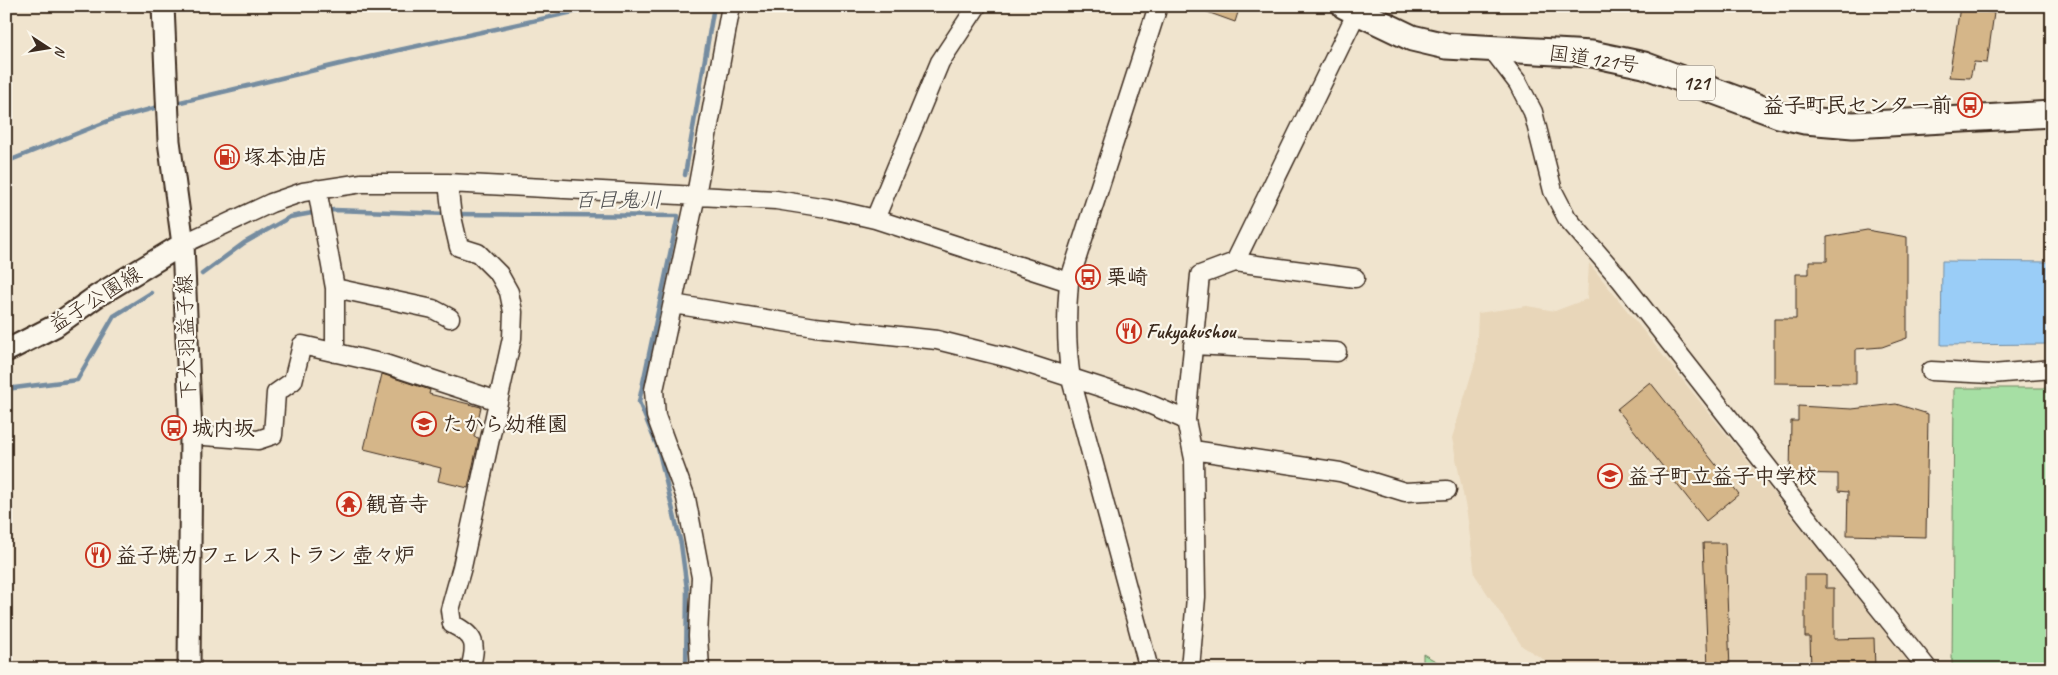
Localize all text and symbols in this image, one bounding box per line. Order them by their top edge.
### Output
north arrow [22,22,72,72]
street label: 国道121号 [1547,40,1641,78]
text: N [51,45,69,59]
road number: 121 [1677,66,1715,100]
place label: 益子町民センター前 [1763,92,1952,118]
bus stop icon: 益子町民センター前 [1957,92,1983,118]
fuel station icon: 塚本油店 [214,144,240,170]
place label: 塚本油店 [244,144,328,170]
water label: 百目鬼川 [574,186,662,214]
street label: 益子公園線 [44,260,146,338]
bus stop icon: 栗崎 [1075,264,1101,290]
place label: 栗崎 [1106,264,1148,290]
street label: 下大羽益子線 [171,274,201,400]
restaurant icon: Fukyakushou [1116,318,1142,344]
place label: Fukyakushou [1146,318,1237,345]
school or university icon: たから幼稚園 [411,411,437,437]
place label: たから幼稚園 [442,411,568,437]
bus stop icon: 城内坂 [161,415,187,441]
place label: 城内坂 [192,415,255,441]
school or university icon: 益子町立益子中学校 [1597,463,1623,489]
place label: 益子町立益子中学校 [1628,463,1817,489]
temple icon: 観音寺 [336,491,362,517]
place label: 観音寺 [366,491,429,517]
restaurant icon: 益子焼カフェレストラン 壺々炉 [85,542,111,568]
place label: 益子焼カフェレストラン 壺々炉 [116,542,415,568]

